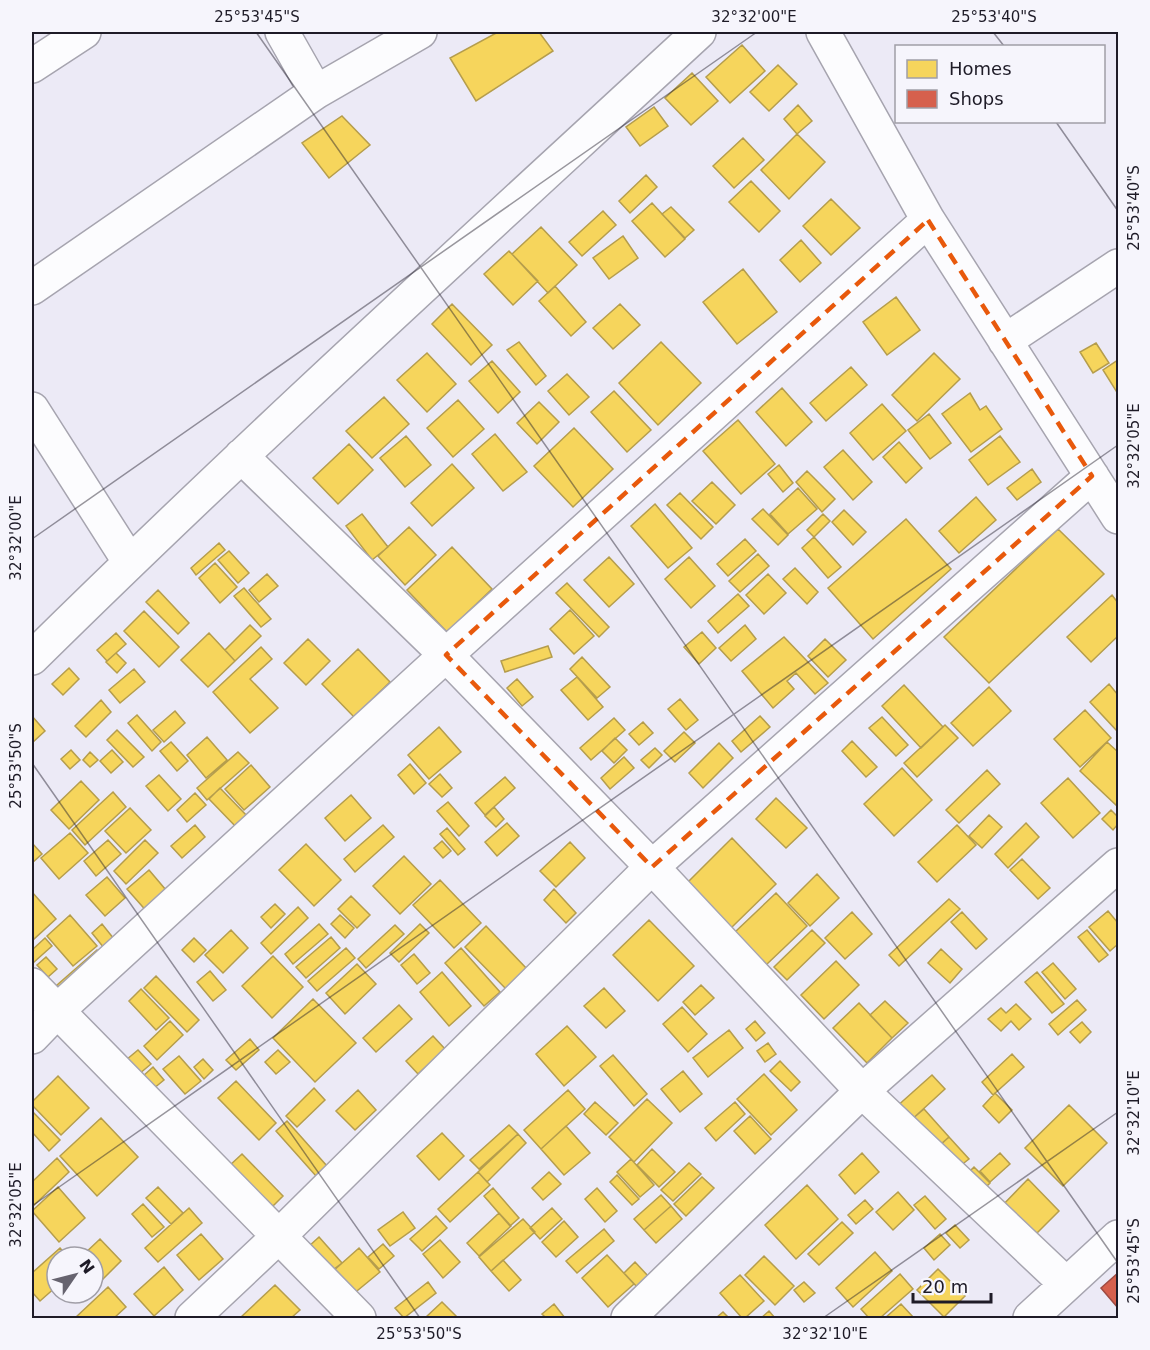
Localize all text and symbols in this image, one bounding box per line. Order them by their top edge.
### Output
text: 25°53'45"S [214,8,300,26]
text: 32°32'00"E [711,8,797,26]
text: 25°53'40"S [951,8,1037,26]
legend [895,45,1105,123]
text: Homes [949,58,1012,79]
text: Shops [949,88,1004,109]
text: 25°53'40"S [1125,165,1143,251]
text: 32°32'05"E [1125,403,1143,489]
text: 32°32'00"E [7,495,25,581]
text: 25°53'50"S [7,723,25,809]
text: 32°32'10"E [1125,1070,1143,1156]
text: 32°32'05"E [7,1162,25,1248]
text: 25°53'45"S [1125,1218,1143,1304]
north arrow [45,1245,105,1305]
text: N [75,1256,98,1278]
scale bar [913,1266,991,1304]
text: 20 m [922,1276,968,1297]
text: 25°53'50"S [376,1325,462,1343]
text: 32°32'10"E [782,1325,868,1343]

